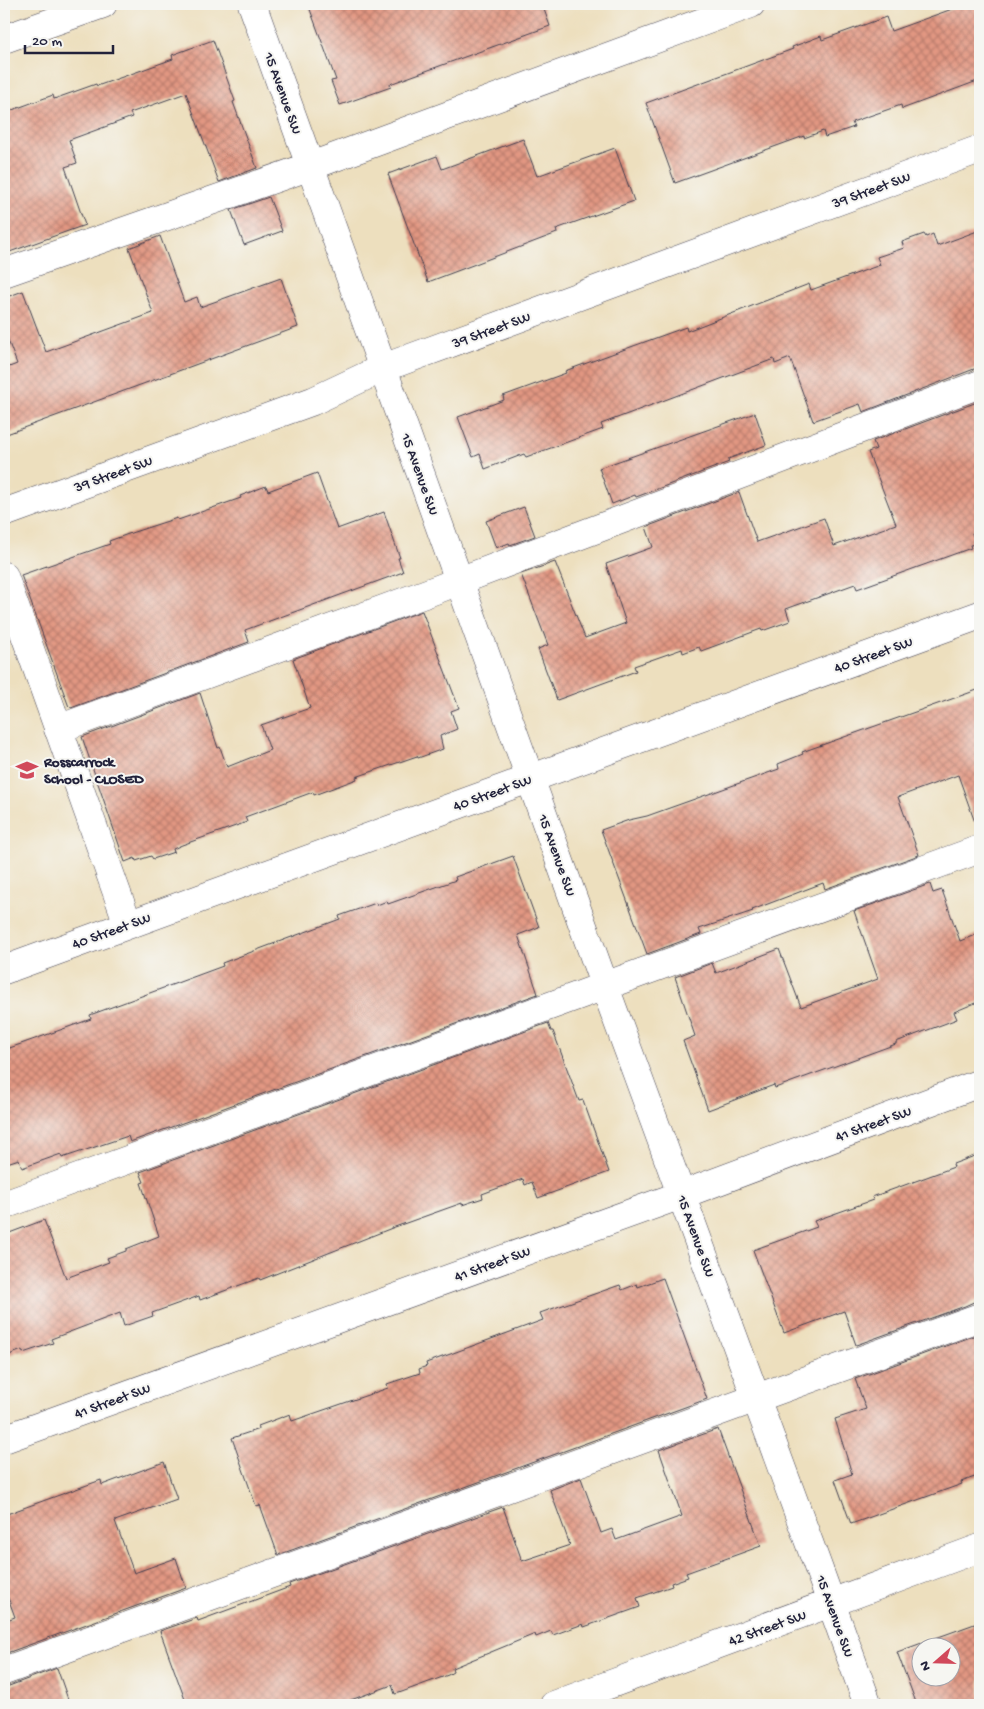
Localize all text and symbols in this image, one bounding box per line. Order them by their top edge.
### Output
scale bar [25,22,112,54]
text: 20 m [32,33,62,51]
street label: 15 Avenue SW [259,49,305,137]
street label: 39 Street SW [829,168,914,214]
street label: 39 Street SW [449,308,534,354]
street label: 15 Avenue SW [396,430,442,518]
street label: 39 Street SW [71,452,156,498]
street label: 40 Street SW [832,633,916,678]
place label: Rosscarrock School - CLOSED [43,754,145,789]
school or university icon: Rosscarrock School - CLOSED [14,757,40,783]
street label: 40 Street SW [451,771,535,816]
street label: 15 Avenue SW [533,811,579,899]
street label: 40 Street SW [70,909,154,954]
street label: 41 Street SW [833,1103,915,1147]
street label: 15 Avenue SW [672,1192,718,1280]
street label: 41 Street SW [452,1243,534,1287]
street label: 41 Street SW [72,1380,154,1424]
street label: 15 Avenue SW [811,1572,857,1660]
street label: 42 Street SW [726,1606,809,1651]
north arrow [912,1636,962,1686]
text: N [917,1658,936,1673]

